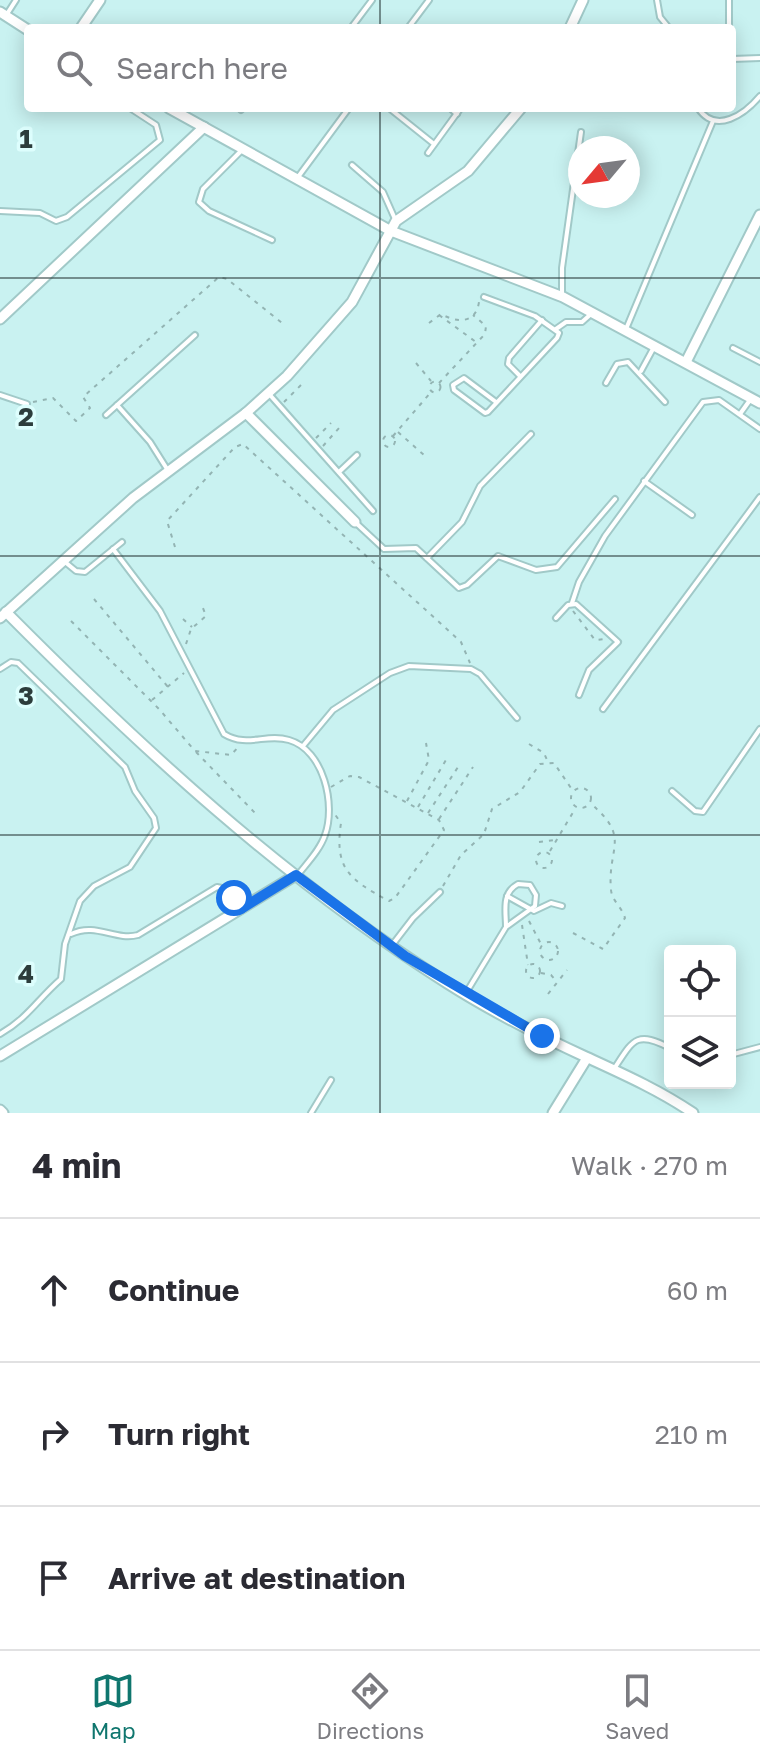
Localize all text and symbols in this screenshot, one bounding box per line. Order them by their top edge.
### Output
search box [24,24,736,112]
icon: search [52,46,96,90]
text: Search here [116,50,288,86]
text: 1 [19,123,33,154]
north arrow [568,136,640,208]
text: 2 [18,401,34,432]
text: 3 [18,680,34,711]
route start [216,880,252,916]
map controls [664,945,736,1089]
button: locate [664,945,736,1017]
text: 4 [18,958,34,989]
button: layers [664,1017,736,1089]
route end [524,1018,560,1054]
text: 4 min [32,1145,121,1185]
text: Walk · 270 m [571,1150,728,1181]
icon: ahead [32,1268,76,1312]
text: Continue [108,1272,239,1308]
text: 60 m [667,1275,728,1306]
icon: right [32,1412,76,1456]
text: Turn right [108,1416,250,1452]
text: 210 m [655,1419,728,1450]
icon: arrive [32,1556,76,1600]
text: Arrive at destination [108,1560,405,1596]
tab: Map [91,1669,135,1744]
tab: Directions [317,1669,424,1744]
tab: Saved [605,1669,669,1744]

